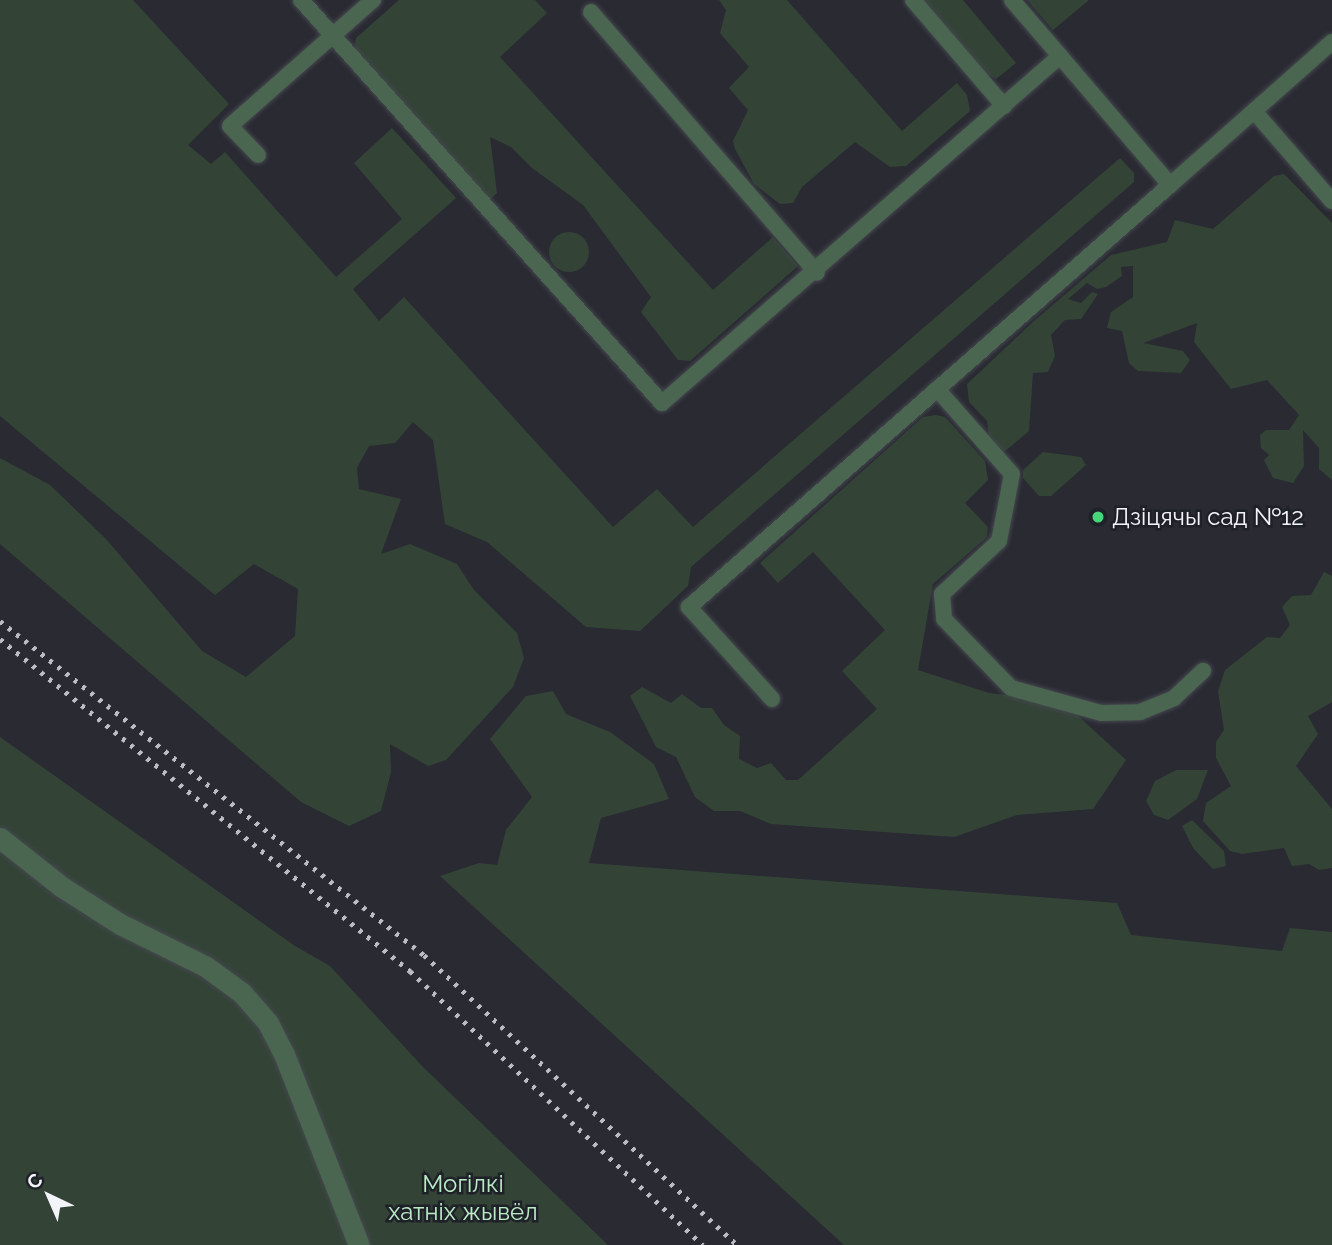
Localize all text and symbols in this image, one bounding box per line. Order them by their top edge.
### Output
place label: Дзіцячы сад №12 [1112,503,1304,531]
marker: Дзіцячы сад №12 [1090,509,1106,525]
north arrow [14,1161,84,1231]
text: С [22,1168,47,1193]
park label: Могілкі хатніх жывёл [388,1170,538,1226]

